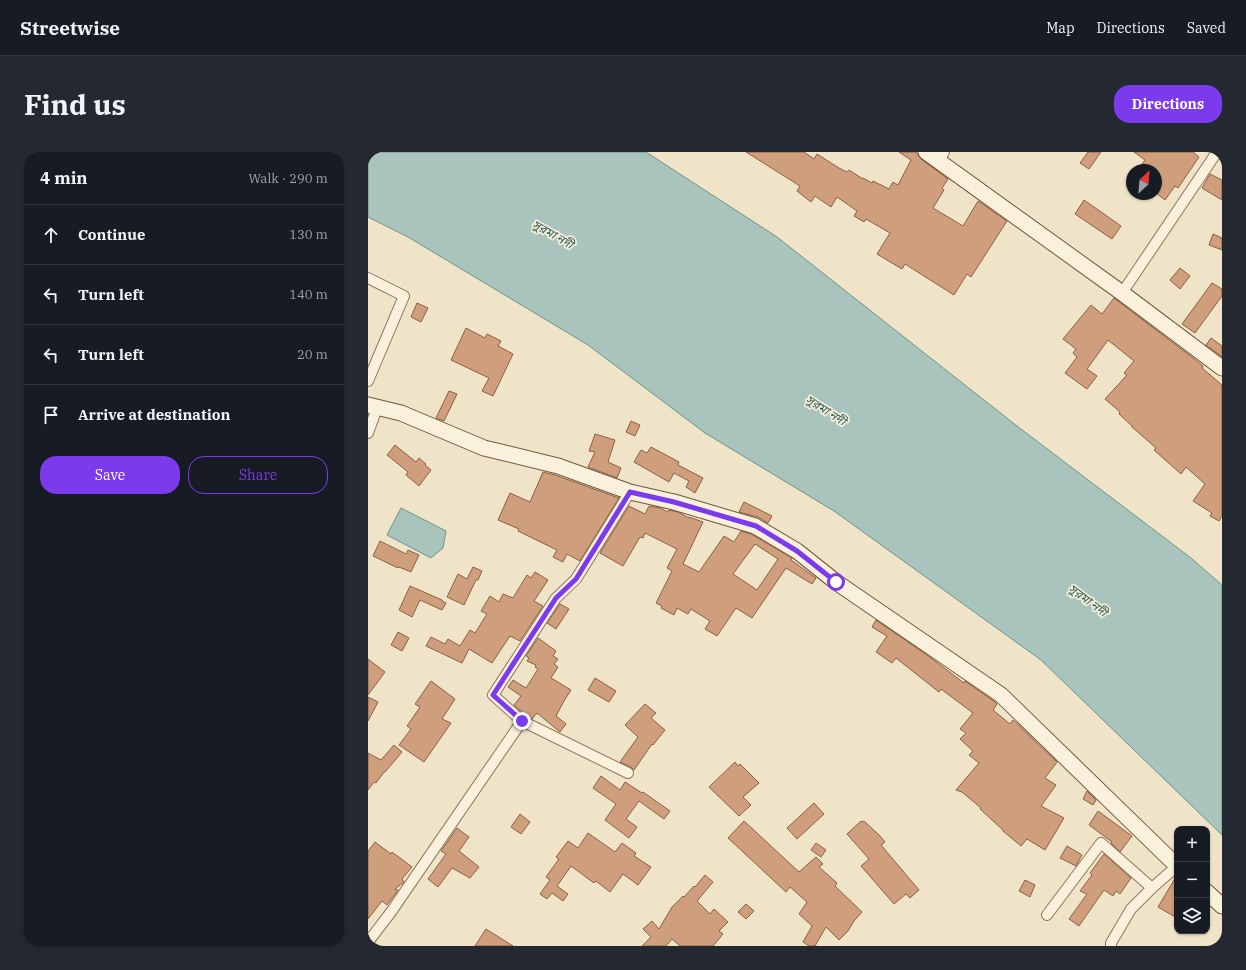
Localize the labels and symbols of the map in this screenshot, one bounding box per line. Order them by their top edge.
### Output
north arrow [1126,164,1162,200]
water label: সুরমা নদী [530,216,579,253]
water label: সুরমা নদী [803,392,851,430]
route start [827,573,845,591]
water label: সুরমা নদী [1066,581,1113,621]
route end [513,712,531,730]

